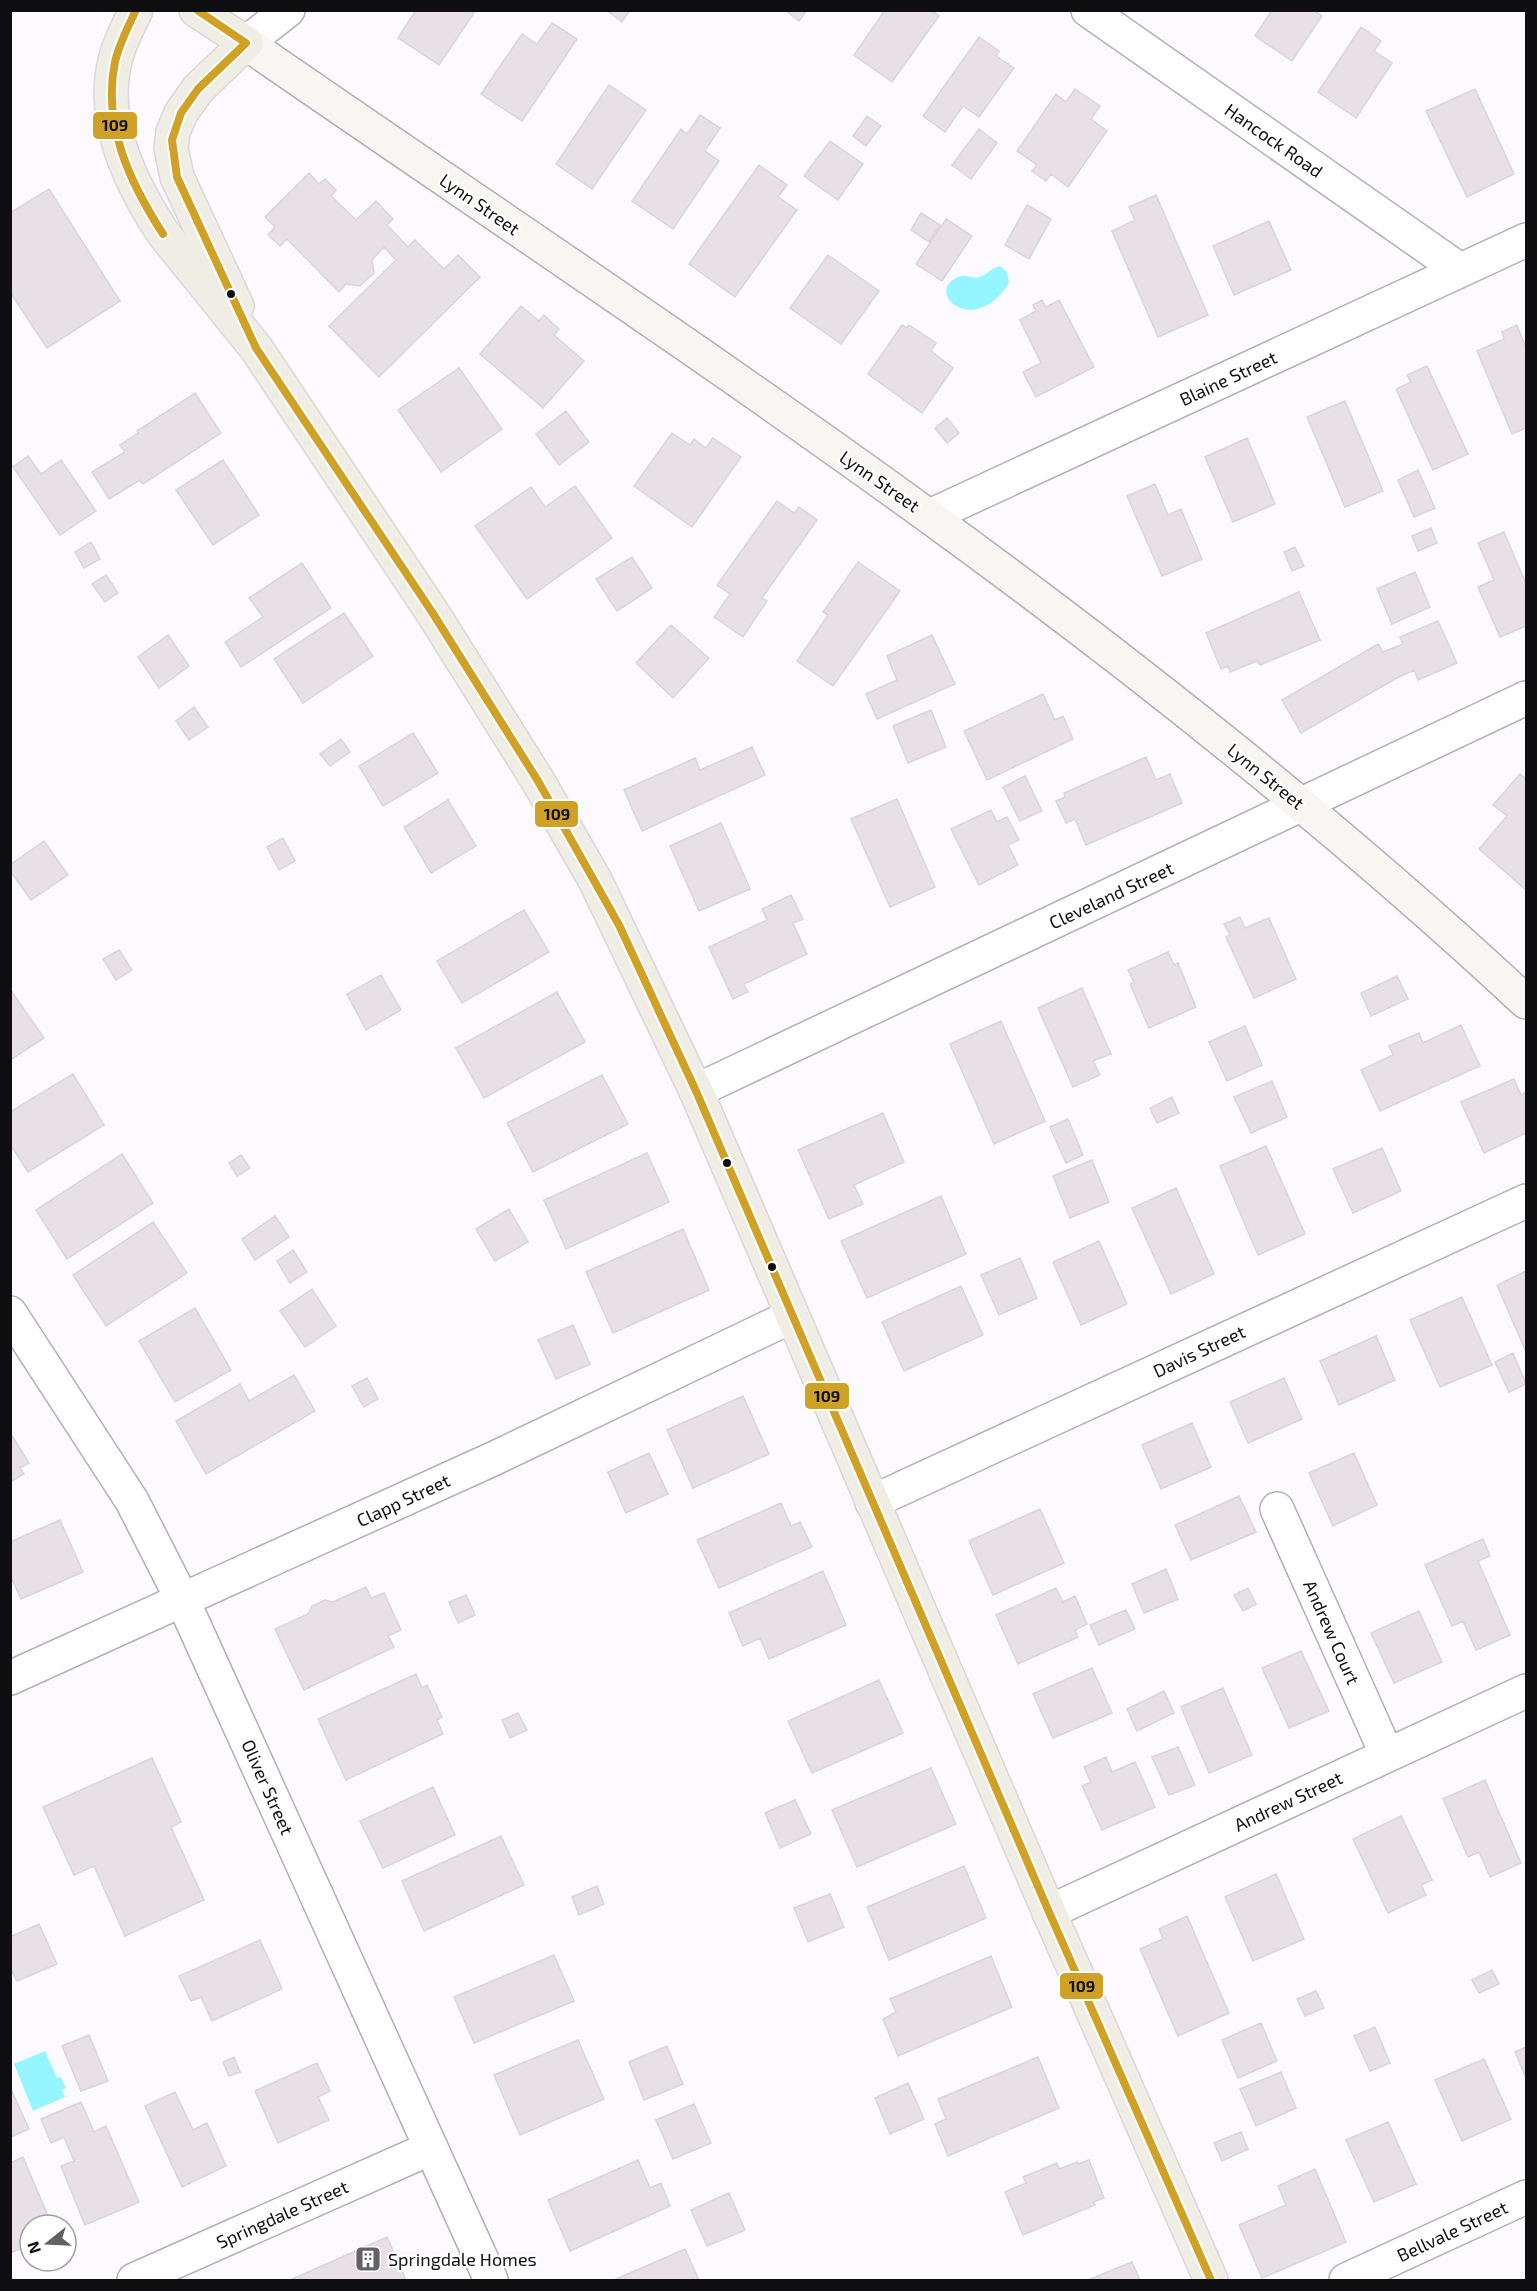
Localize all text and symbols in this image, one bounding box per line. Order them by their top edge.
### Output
street label: Hancock Road [1221,98,1327,182]
line badge: 109 [92,111,138,140]
text: 109 [102,115,128,134]
street label: Lynn Street [436,168,524,240]
unlabelled marker [225,288,237,300]
street label: Blaine Street [1176,346,1280,410]
street label: Lynn Street [836,445,924,517]
street label: Lynn Street [1223,738,1309,814]
line badge: 109 [534,800,579,828]
text: 109 [544,804,570,823]
street label: Cleveland Street [1045,857,1177,933]
unlabelled marker [721,1157,733,1169]
unlabelled marker [766,1261,778,1273]
street label: Davis Street [1149,1320,1249,1382]
line badge: 109 [804,1382,850,1410]
text: 109 [814,1386,840,1405]
street label: Clapp Street [353,1469,453,1531]
street label: Andrew Court [1299,1576,1365,1688]
street label: Oliver Street [237,1736,299,1838]
street label: Andrew Street [1230,1766,1346,1836]
line badge: 109 [1059,1972,1104,2000]
text: 109 [1069,1976,1095,1995]
street label: Springdale Street [213,2175,351,2253]
street label: Bellvale Street [1393,2196,1511,2266]
north arrow [18,2213,78,2273]
text: N [22,2239,44,2256]
building icon: Springdale Homes [353,2244,383,2274]
place label: Springdale Homes [388,2248,537,2270]

